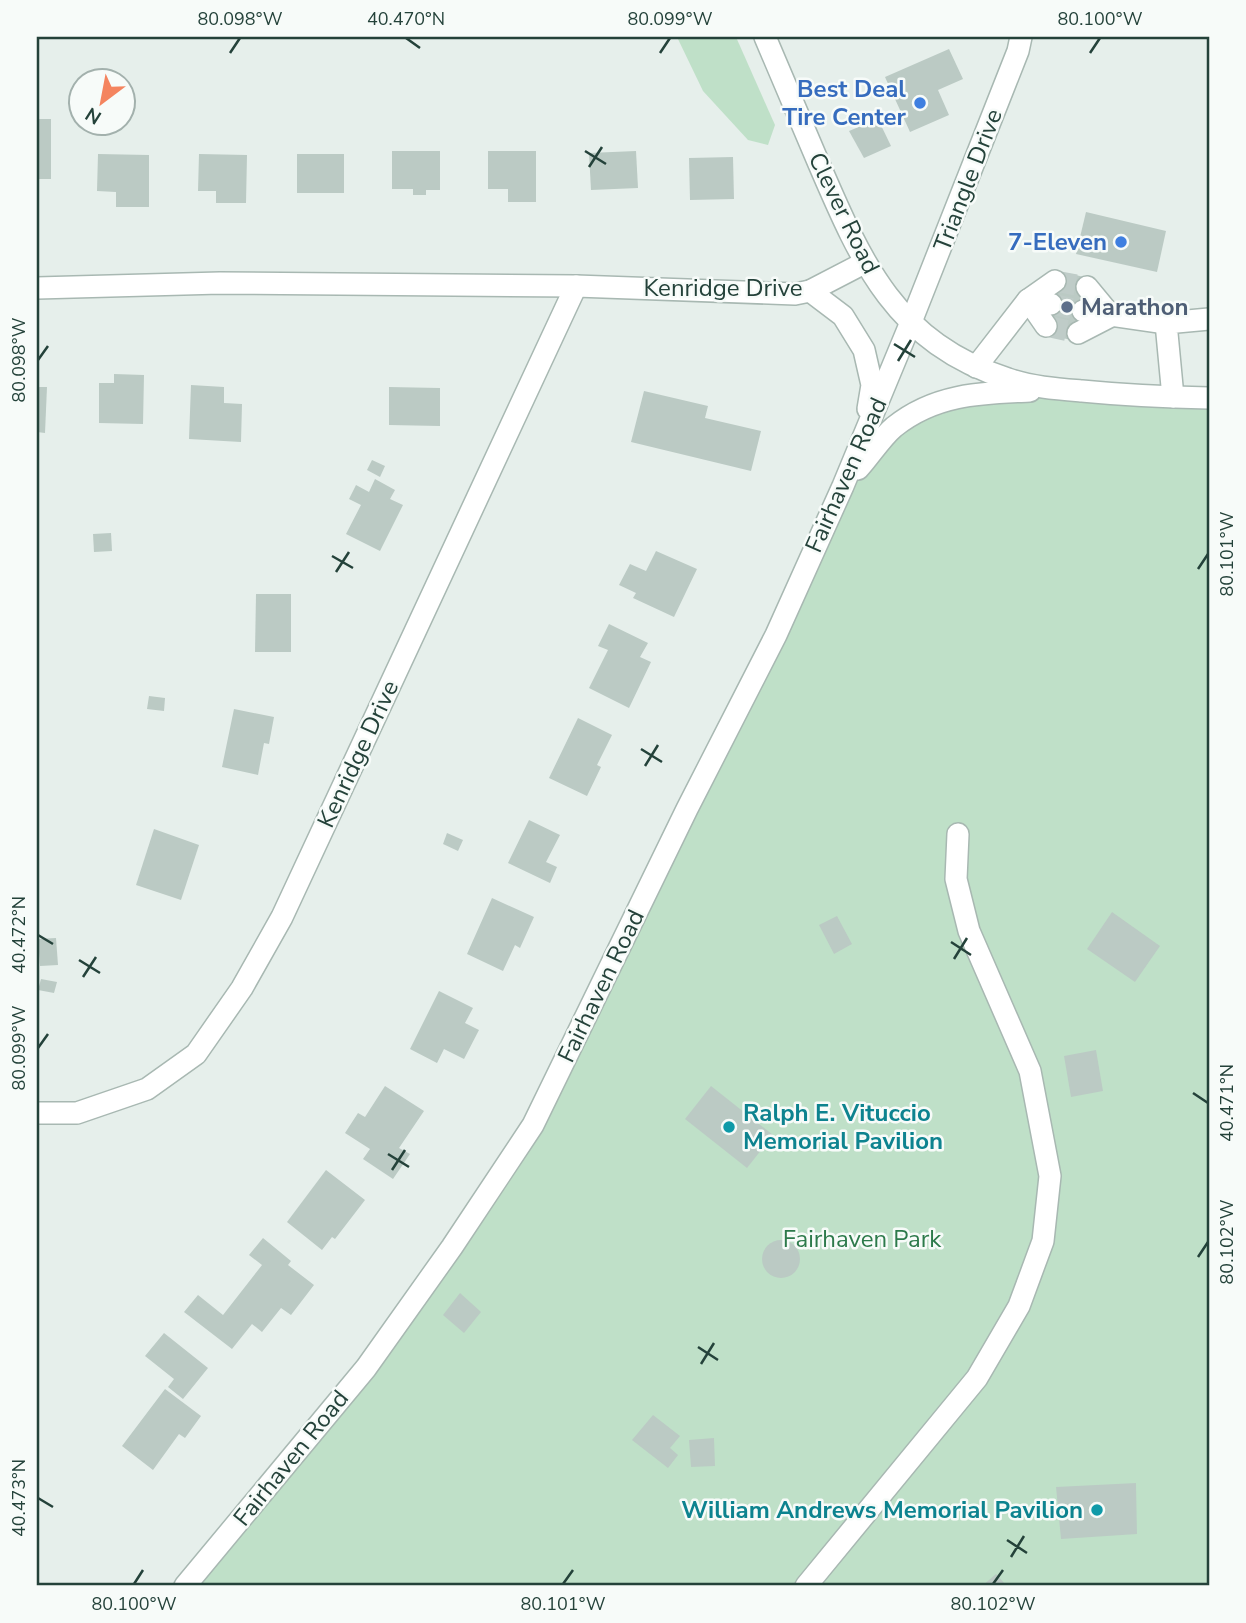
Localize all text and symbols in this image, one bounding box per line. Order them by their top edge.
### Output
text: 80.098°W [198,7,283,31]
text: 40.470°N [367,7,445,31]
text: 80.099°W [628,7,713,31]
text: 80.100°W [1058,7,1143,31]
north arrow [66,66,136,136]
place label: Best Deal Tire Center [782,73,907,133]
marker: Best Deal Tire Center [912,95,928,111]
text: N [81,101,106,130]
street label: Triangle Drive [926,104,1010,256]
street label: Clever Road [801,147,887,279]
place label: 7-Eleven [1008,226,1107,258]
marker: 7-Eleven [1113,234,1129,250]
street label: Kenridge Drive [643,272,803,304]
place label: Marathon [1081,291,1189,323]
marker: Marathon [1059,299,1075,315]
text: 80.098°W [7,317,31,402]
street label: Fairhaven Road [798,392,894,558]
text: 80.101°W [1215,511,1239,596]
street label: Kenridge Drive [310,675,406,833]
text: 40.472°N [7,896,31,974]
street label: Fairhaven Road [550,904,652,1068]
text: 80.099°W [7,1005,31,1090]
text: 40.471°N [1215,1064,1239,1142]
place label: Ralph E. Vituccio Memorial Pavilion [743,1097,943,1157]
marker: Ralph E. Vituccio Memorial Pavilion [721,1119,737,1135]
text: 80.102°W [1215,1199,1239,1284]
park label: Fairhaven Park [783,1223,942,1255]
street label: Fairhaven Road [226,1383,356,1533]
text: 40.473°N [7,1459,31,1537]
place label: William Andrews Memorial Pavilion [681,1494,1083,1526]
marker: William Andrews Memorial Pavilion [1089,1502,1105,1518]
text: 80.100°W [92,1592,177,1616]
text: 80.101°W [521,1592,606,1616]
text: 80.102°W [951,1592,1036,1616]

